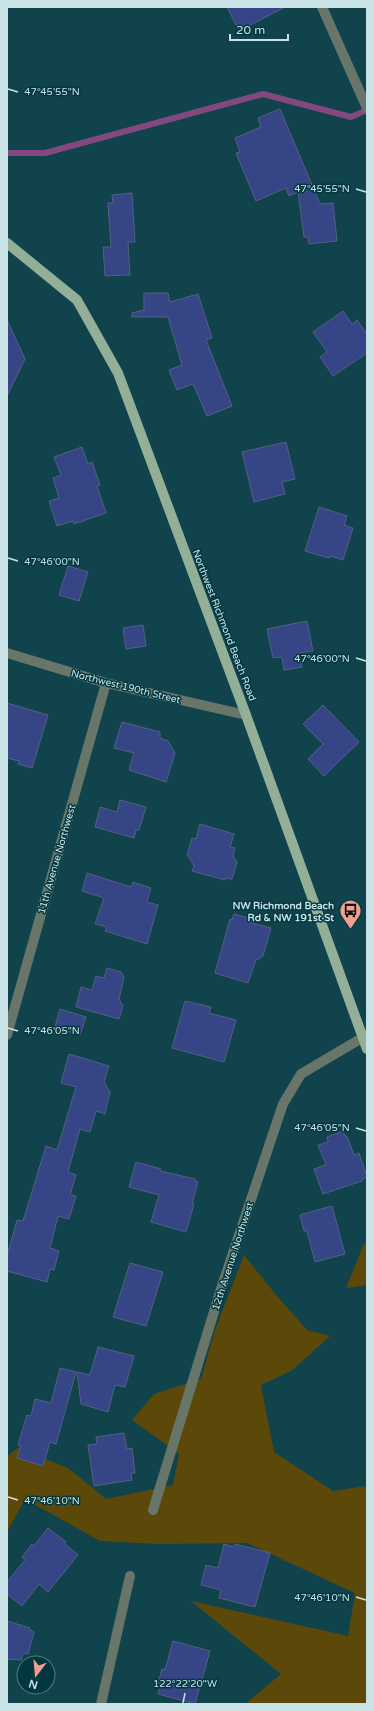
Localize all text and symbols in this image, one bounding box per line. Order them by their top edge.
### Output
scale bar [230,16,288,42]
text: 20 m [236,23,265,37]
text: 47°45'55"N [24,86,80,98]
text: 47°45'55"N [294,183,350,195]
street label: Northwest Richmond Beach Road [190,548,259,703]
text: 47°46'00"N [24,556,80,568]
text: 47°46'00"N [294,653,350,665]
street label: Northwest 190th Street [70,668,182,706]
street label: 11th Avenue Northwest [36,803,78,915]
bus stop icon: NW Richmond Beach Rd & NW 191st St [337,898,363,931]
place label: NW Richmond Beach Rd & NW 191st St [232,900,334,924]
text: 47°46'05"N [24,1025,80,1037]
text: 47°46'05"N [294,1122,350,1134]
street label: 12th Avenue Northwest [210,1200,256,1312]
text: 47°46'10"N [24,1495,80,1507]
text: 47°46'10"N [294,1592,350,1604]
north arrow [16,1655,56,1695]
text: N [27,1677,39,1692]
text: 122°22'20"W [153,1678,217,1690]

